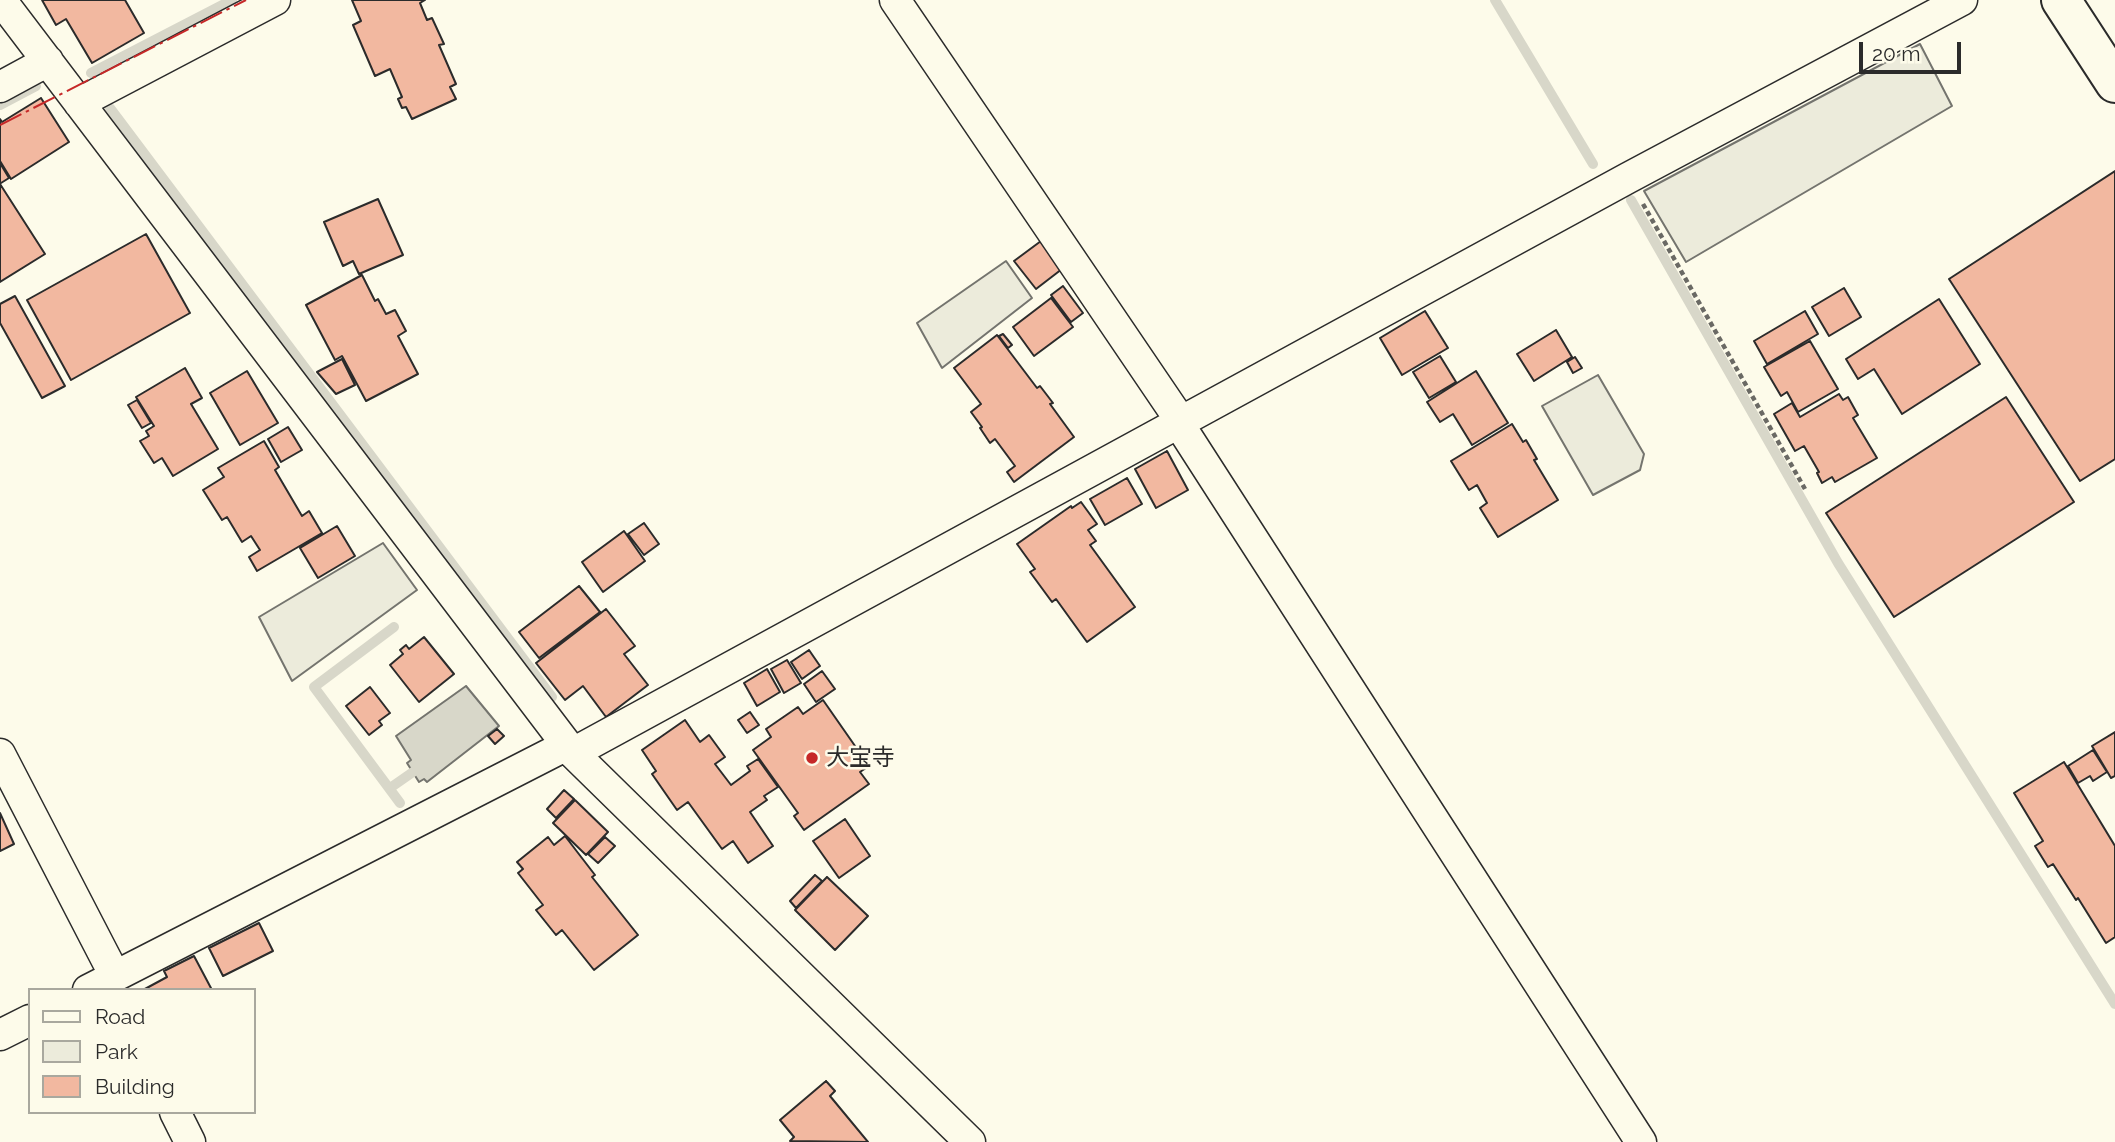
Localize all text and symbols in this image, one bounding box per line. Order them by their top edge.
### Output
scale bar [1863,28,1965,72]
text: 20 m [1872,41,1920,66]
place label: 大宝寺 [826,744,895,772]
marker: 大宝寺 [804,750,820,766]
legend [28,988,256,1114]
text: Road [95,1004,145,1029]
text: Park [95,1039,138,1064]
text: Building [95,1074,175,1099]

